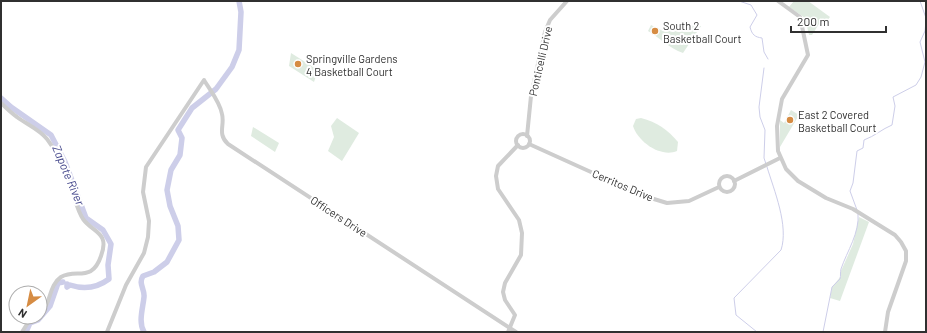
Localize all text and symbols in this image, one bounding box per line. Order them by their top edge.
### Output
scale bar [791,8,886,34]
text: 200 m [797,14,829,28]
place label: South 2 Basketball Court [663,19,741,45]
street label: Ponticelli Drive [526,25,554,97]
marker: South 2 Basketball Court [650,26,660,36]
place label: Springville Gardens 4 Basketball Court [306,52,398,78]
marker: Springville Gardens 4 Basketball Court [293,59,303,69]
place label: East 2 Covered Basketball Court [798,108,876,134]
marker: East 2 Covered Basketball Court [785,115,795,125]
water label: Zapote River [50,143,88,208]
street label: Cerritos Drive [590,166,656,204]
street label: Officers Drive [308,193,370,239]
north arrow [8,285,48,325]
text: N [16,306,29,321]

